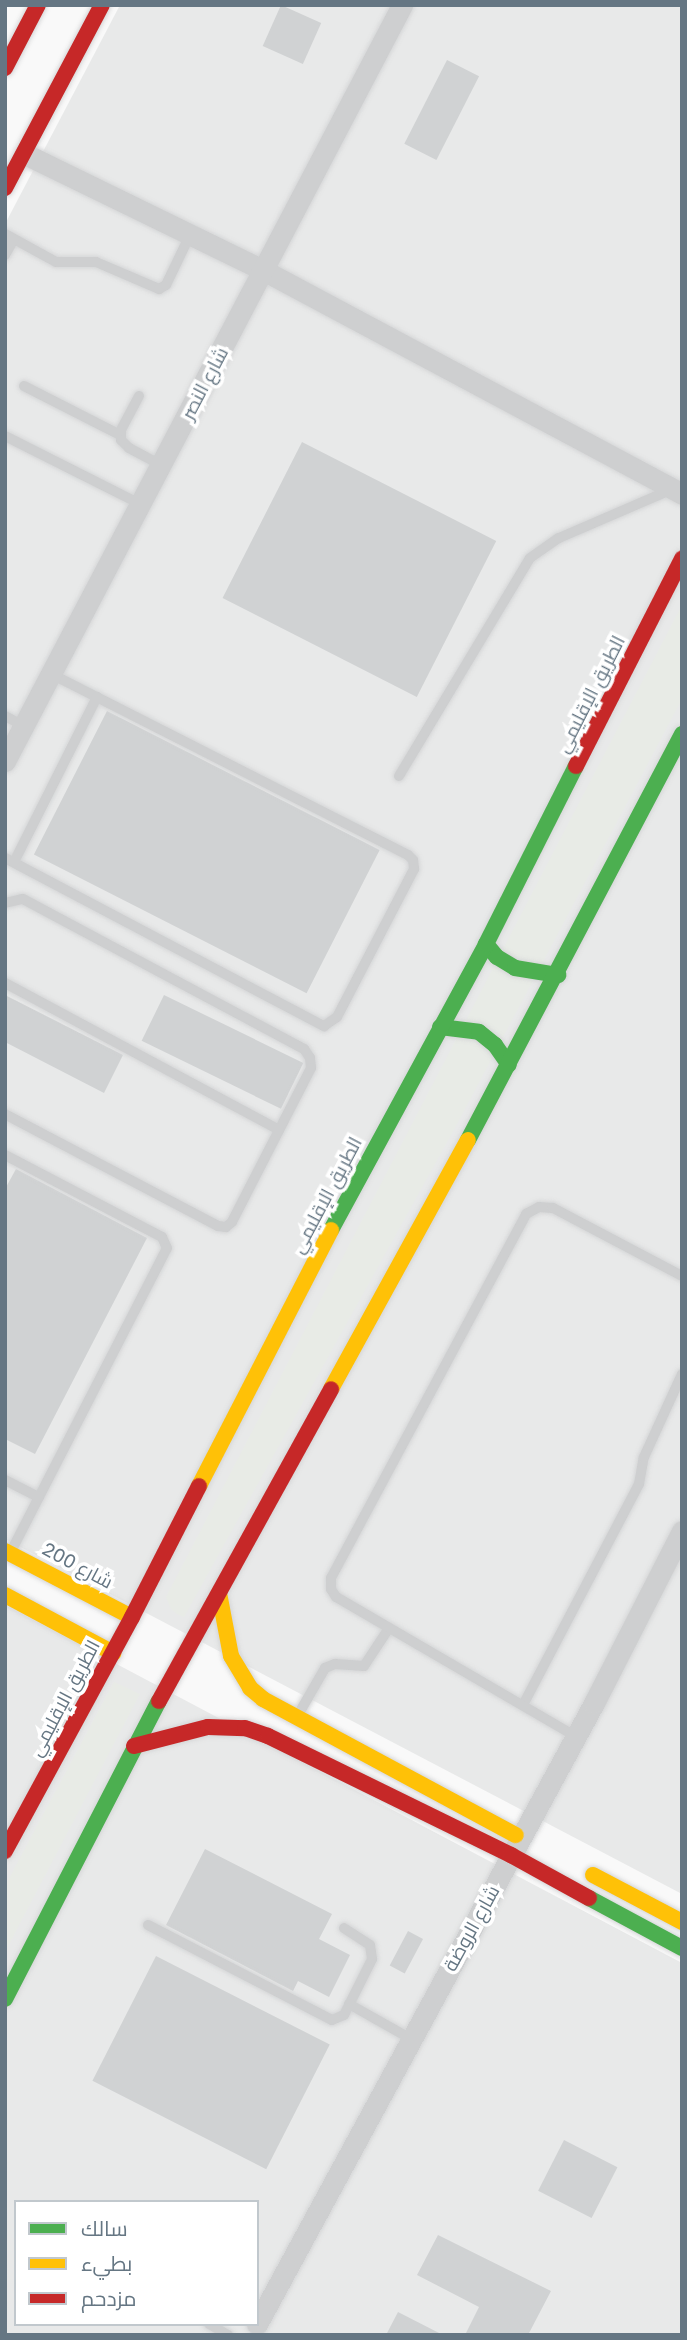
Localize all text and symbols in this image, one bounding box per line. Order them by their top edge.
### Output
street label: شارع النصر [175,343,233,423]
street label: الطريق الإقليمي [551,632,629,756]
street label: الطريق الإقليمي [286,1133,366,1257]
street label: شارع 200 [39,1537,117,1593]
street label: الطريق الإقليمي [24,1636,104,1760]
street label: شارع الروضة [438,1881,504,1975]
legend [14,2200,259,2326]
text: سالك [81,2215,128,2241]
text: بطيء [81,2250,132,2276]
text: مزدحم [81,2285,136,2311]

